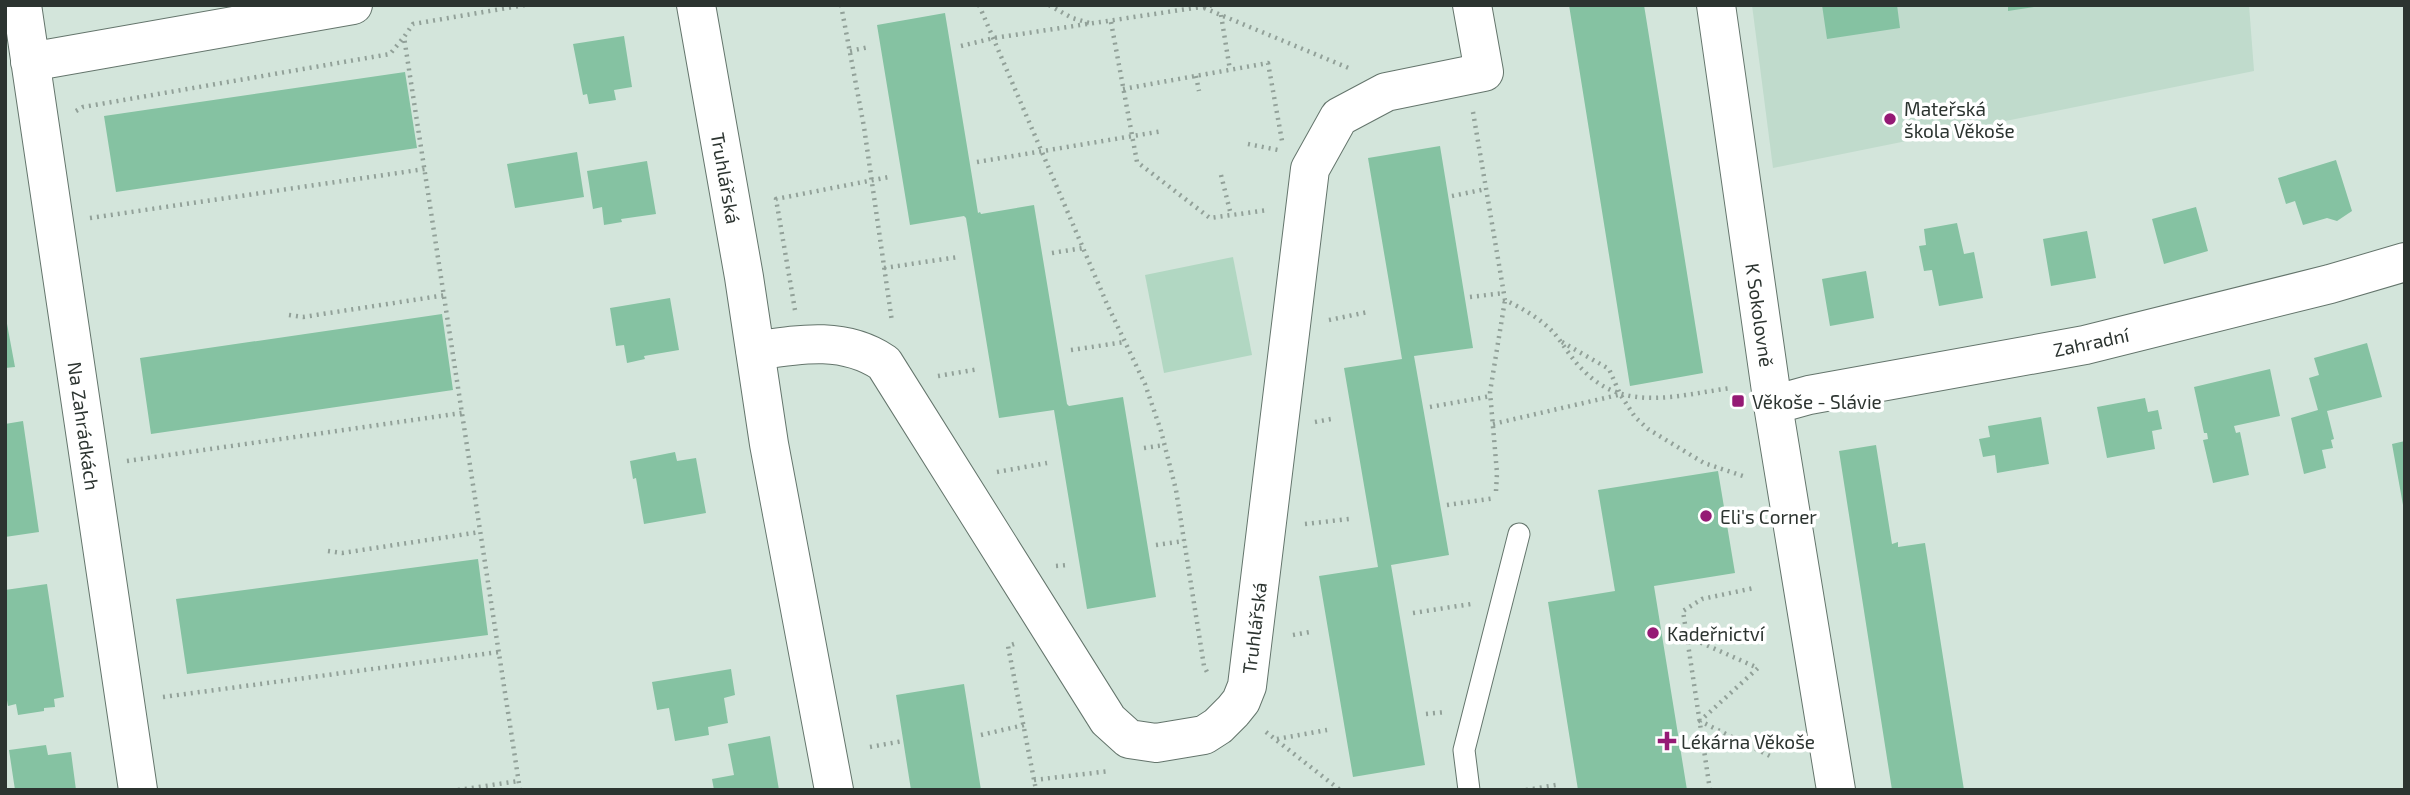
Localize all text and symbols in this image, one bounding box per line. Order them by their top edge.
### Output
place label: Mateřská škola Věkoše [1904,97,2015,142]
marker: Mateřská škola Věkoše [1882,111,1898,127]
street label: Truhlářská [707,131,745,225]
street label: K Sokolovně [1741,262,1779,368]
street label: Zahradní [2051,322,2132,361]
street label: Na Zahrádkách [64,360,104,492]
place label: Věkoše - Slávie [1752,390,1882,413]
marker: Věkoše - Slávie [1730,393,1746,409]
place label: Eli's Corner [1720,505,1817,528]
marker: Eli's Corner [1698,508,1714,524]
street label: Truhlářská [1237,581,1271,675]
place label: Kadeřnictví [1667,622,1766,645]
marker: Kadeřnictví [1645,625,1661,641]
place label: Lékárna Věkoše [1681,730,1815,753]
marker: Lékárna Věkoše [1659,733,1675,749]

